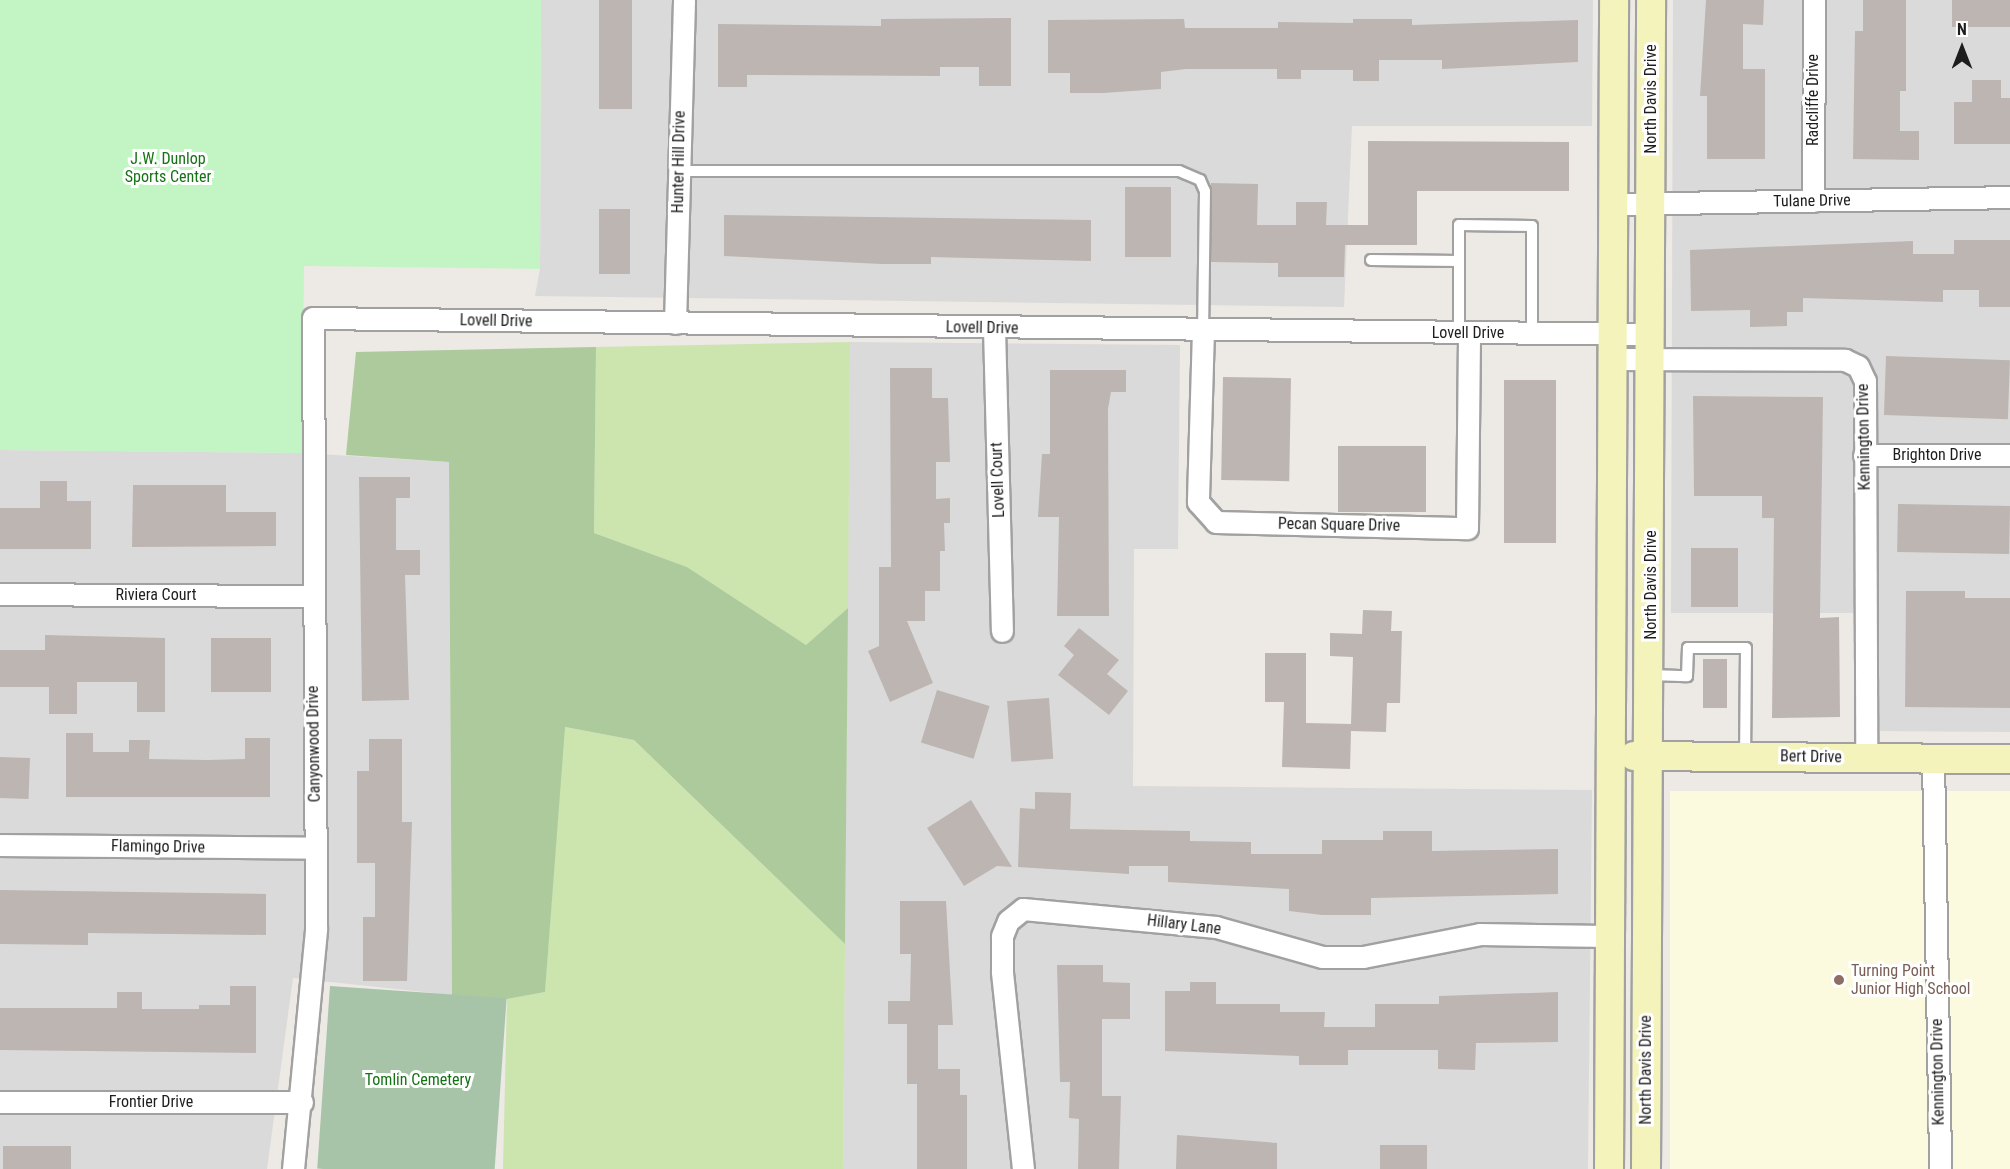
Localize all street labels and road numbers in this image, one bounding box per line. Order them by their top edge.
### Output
street label: North Davis Drive [1641,44,1661,154]
street label: Radcliffe Drive [1803,54,1823,146]
street label: Hunter Hill Drive [669,110,689,214]
street label: Tulane Drive [1773,191,1851,211]
street label: Lovell Drive [459,311,533,331]
street label: Lovell Drive [945,318,1019,338]
street label: Lovell Drive [1432,323,1504,343]
street label: Kennington Drive [1853,383,1875,491]
street label: Lovell Court [987,442,1009,518]
street label: Brighton Drive [1893,445,1981,465]
street label: Pecan Square Drive [1278,514,1400,536]
street label: North Davis Drive [1641,530,1661,640]
street label: Riviera Court [116,585,196,605]
street label: Canyonwood Drive [303,685,325,803]
street label: Bert Drive [1780,747,1842,767]
street label: Flamingo Drive [111,837,205,857]
street label: Hillary Lane [1146,911,1222,939]
street label: North Davis Drive [1636,1015,1656,1125]
street label: Kennington Drive [1927,1018,1949,1126]
street label: Frontier Drive [109,1092,193,1112]

